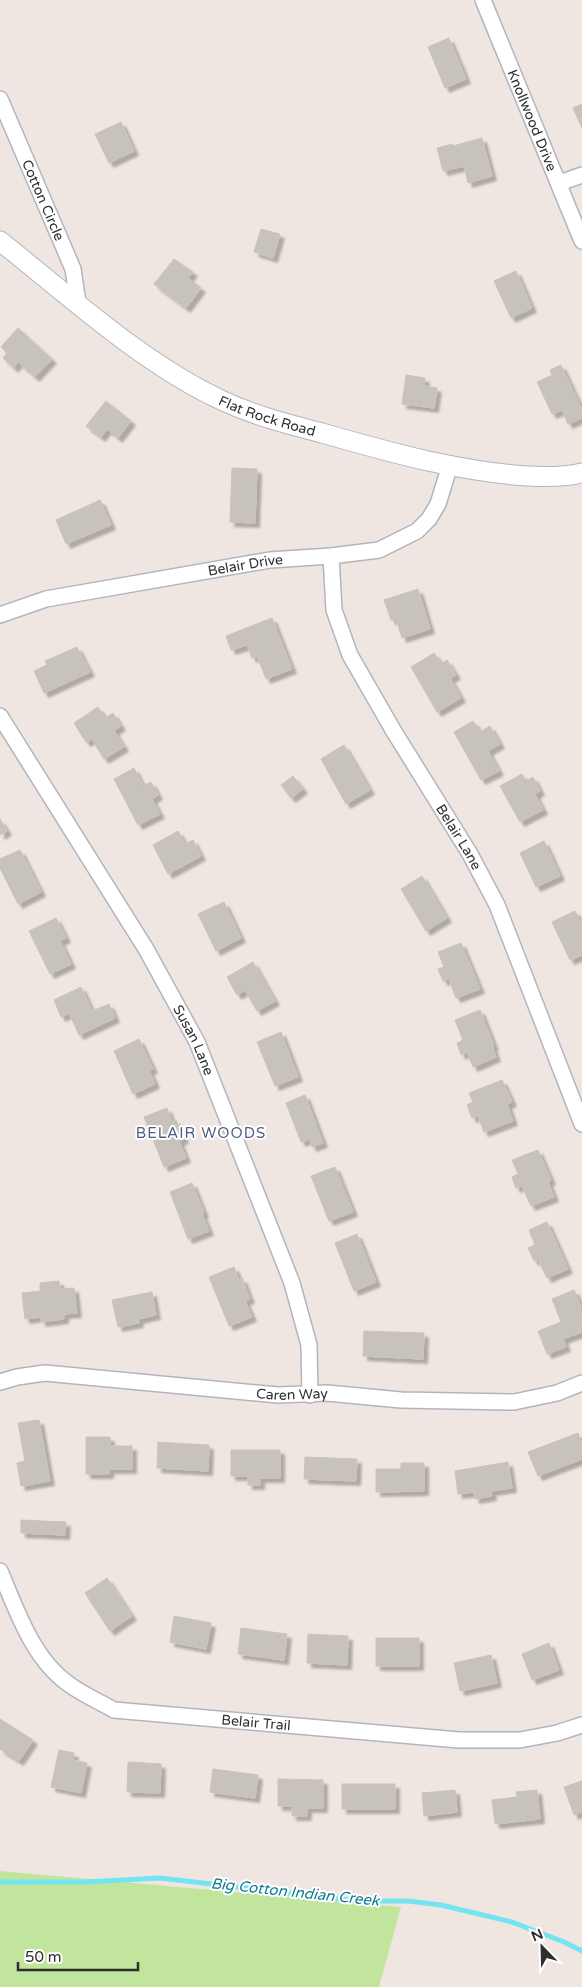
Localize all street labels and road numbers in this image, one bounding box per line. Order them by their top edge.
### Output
street label: Knollwood Drive [503,67,560,174]
street label: Cotton Circle [18,157,68,243]
street label: Flat Rock Road [216,392,317,440]
street label: Belair Drive [206,551,284,580]
street label: Belair Lane [432,801,485,873]
street label: Susan Lane [169,1002,217,1078]
street label: Caren Way [255,1385,329,1404]
street label: Belair Trail [221,1711,291,1734]

